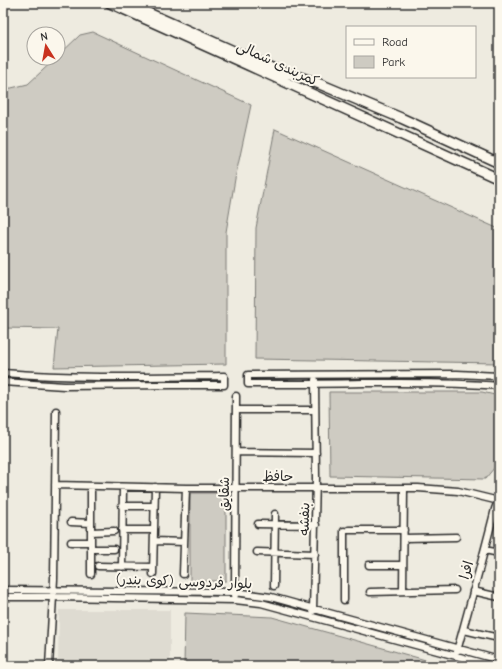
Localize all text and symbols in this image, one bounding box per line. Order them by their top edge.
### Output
north arrow [26,26,66,66]
legend [346,26,476,78]
text: N [39,30,49,44]
text: Road [382,35,408,49]
street label: کمربندی شمالی [234,37,321,90]
text: Park [382,55,405,69]
street label: حافظ [263,468,293,485]
street label: شقایق [216,477,233,511]
street label: بنفشه [296,502,313,536]
street label: افرا [456,559,477,581]
street label: بلوار فردوسی (کوی بندر) [116,571,252,592]

